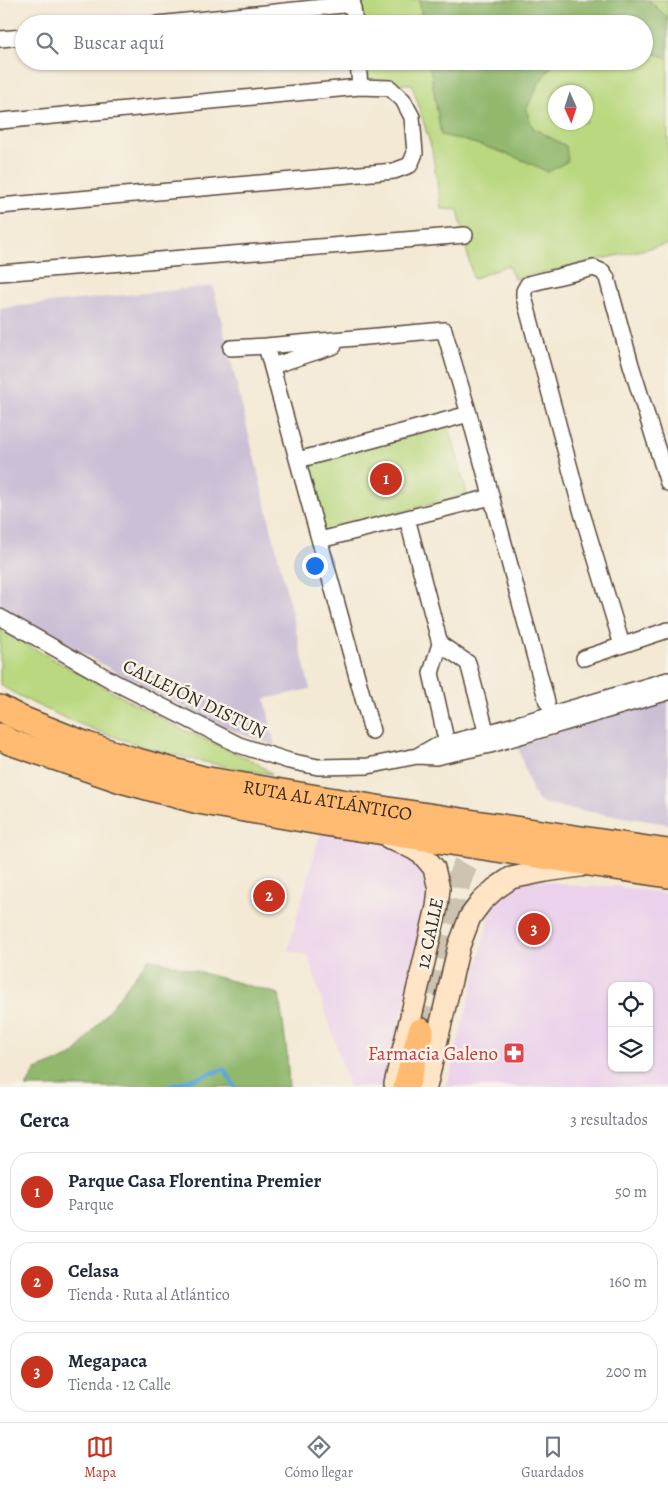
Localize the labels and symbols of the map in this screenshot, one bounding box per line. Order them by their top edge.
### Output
north arrow [548,85,593,130]
pin: 1 [370,460,402,498]
your location [302,553,328,579]
street label: CALLEJÓN DISTUN [118,653,271,745]
street label: RUTA AL ATLÁNTICO [241,774,414,827]
pin: 2 [253,877,285,915]
street label: 12 CALLE [410,895,450,971]
pin: 3 [518,910,550,948]
place label: Farmacia Galeno [368,1041,498,1067]
pharmacy icon: Farmacia Galeno [502,1041,526,1065]

